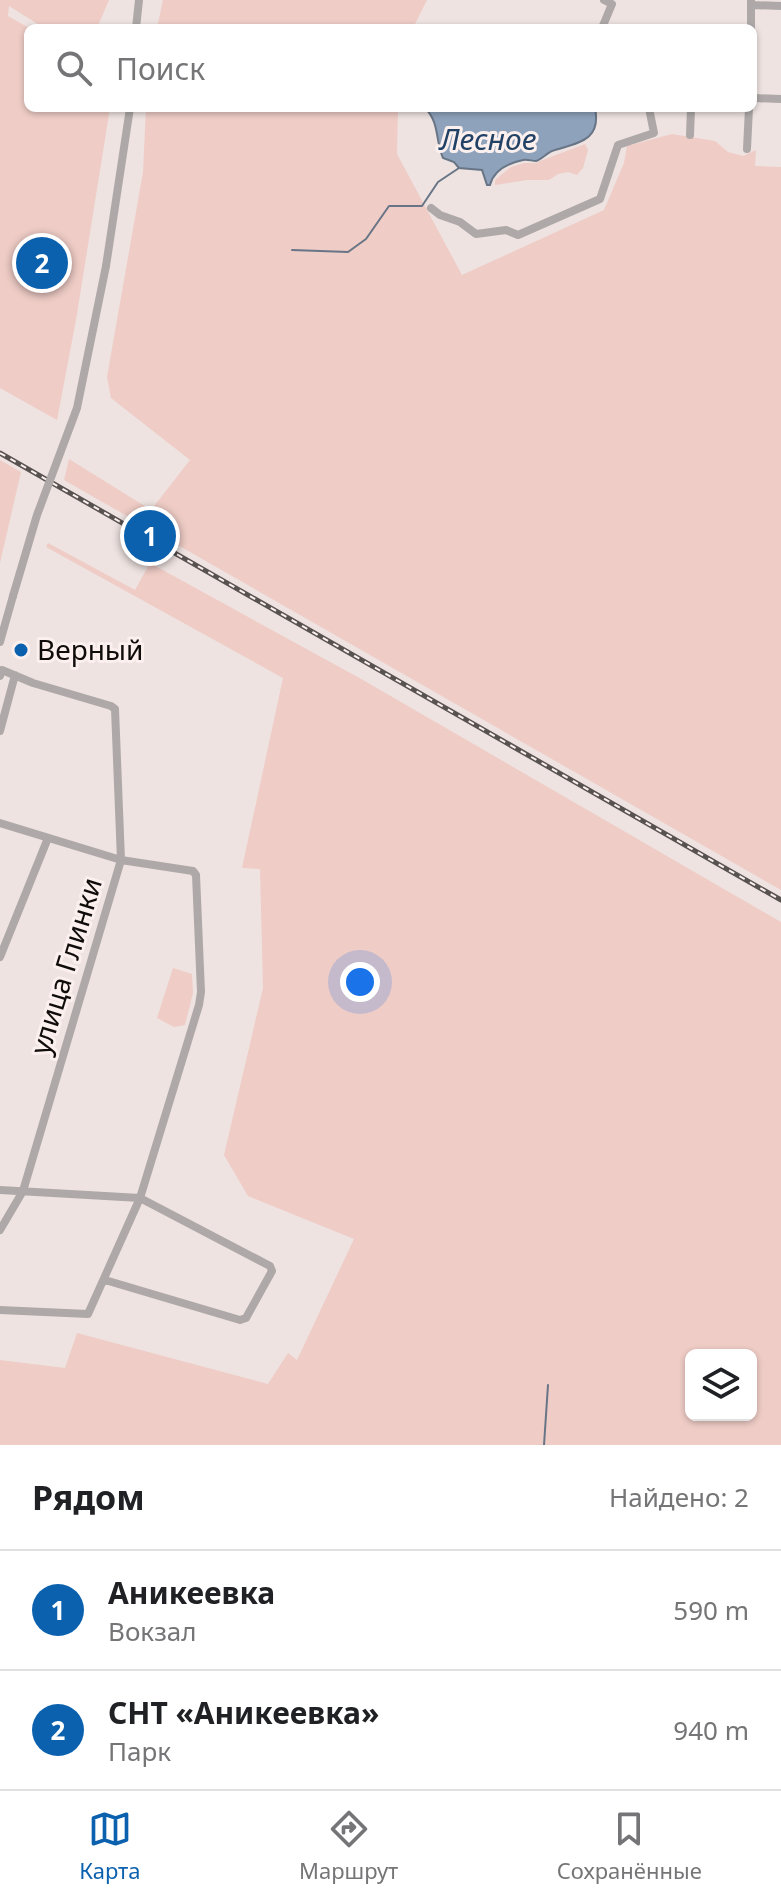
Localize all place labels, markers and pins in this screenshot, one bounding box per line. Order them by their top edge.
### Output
pin: 2 [16,233,68,293]
pin: 1 [124,506,176,566]
place label: Верный [37,630,144,668]
marker: Верный [12,641,30,659]

